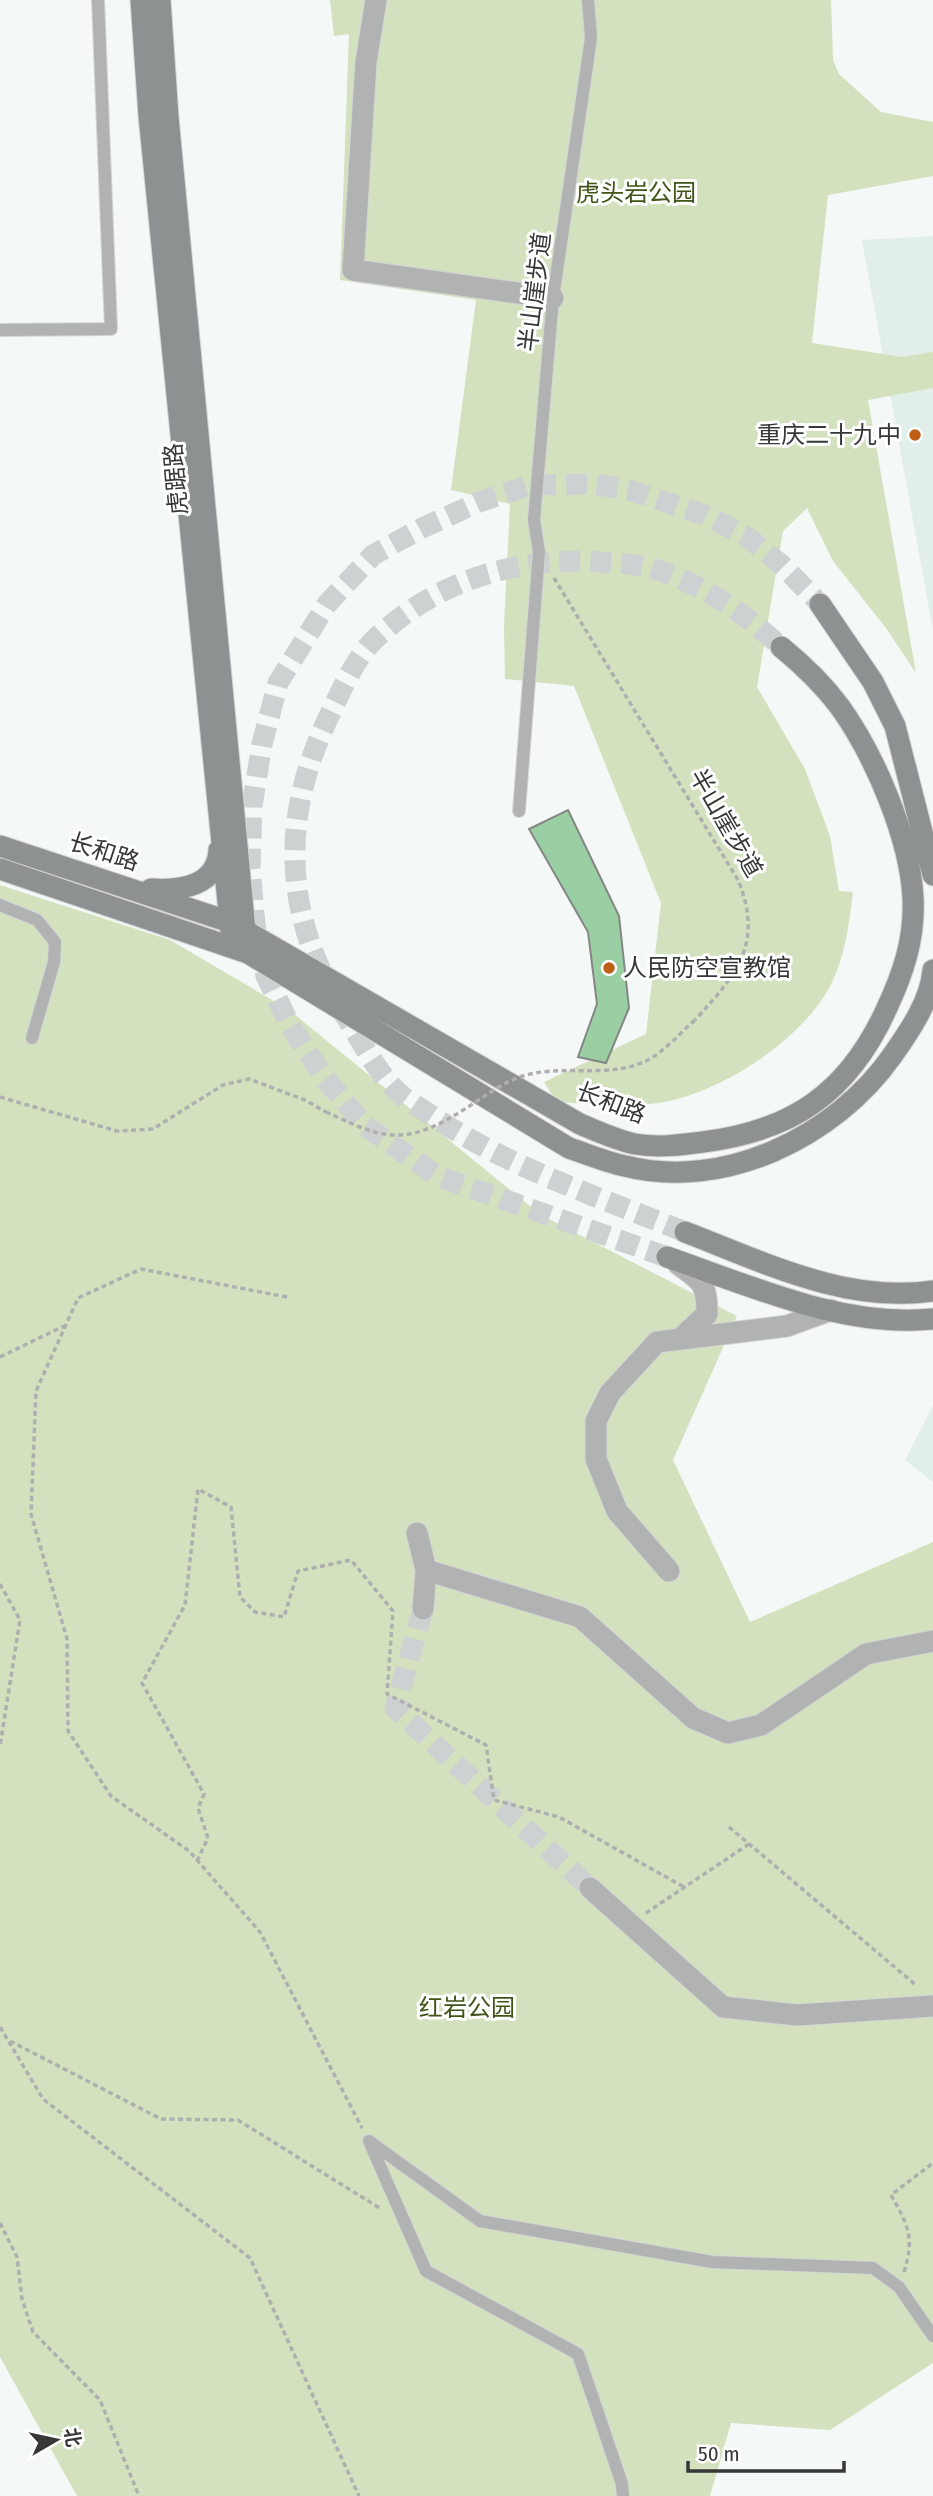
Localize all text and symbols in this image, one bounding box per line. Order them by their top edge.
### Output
park label: 虎头岩公园 [576,179,696,207]
street label: 半山崖步道 [514,231,556,353]
place label: 重庆二十九中 [757,421,901,449]
marker: 重庆二十九中 [907,427,923,443]
street label: 虎踞路 [159,442,193,516]
street label: 半山崖步道 [684,764,768,882]
street label: 长和路 [65,828,143,876]
place label: 人民防空宣教馆 [623,954,791,982]
marker: 人民防空宣教馆 [601,960,617,976]
street label: 长和路 [572,1077,650,1129]
park label: 红岩公园 [419,1994,515,2022]
north arrow [21,2405,91,2475]
text: 北 [59,2426,85,2449]
scale bar [688,2430,844,2474]
text: 50 m [698,2441,740,2467]

